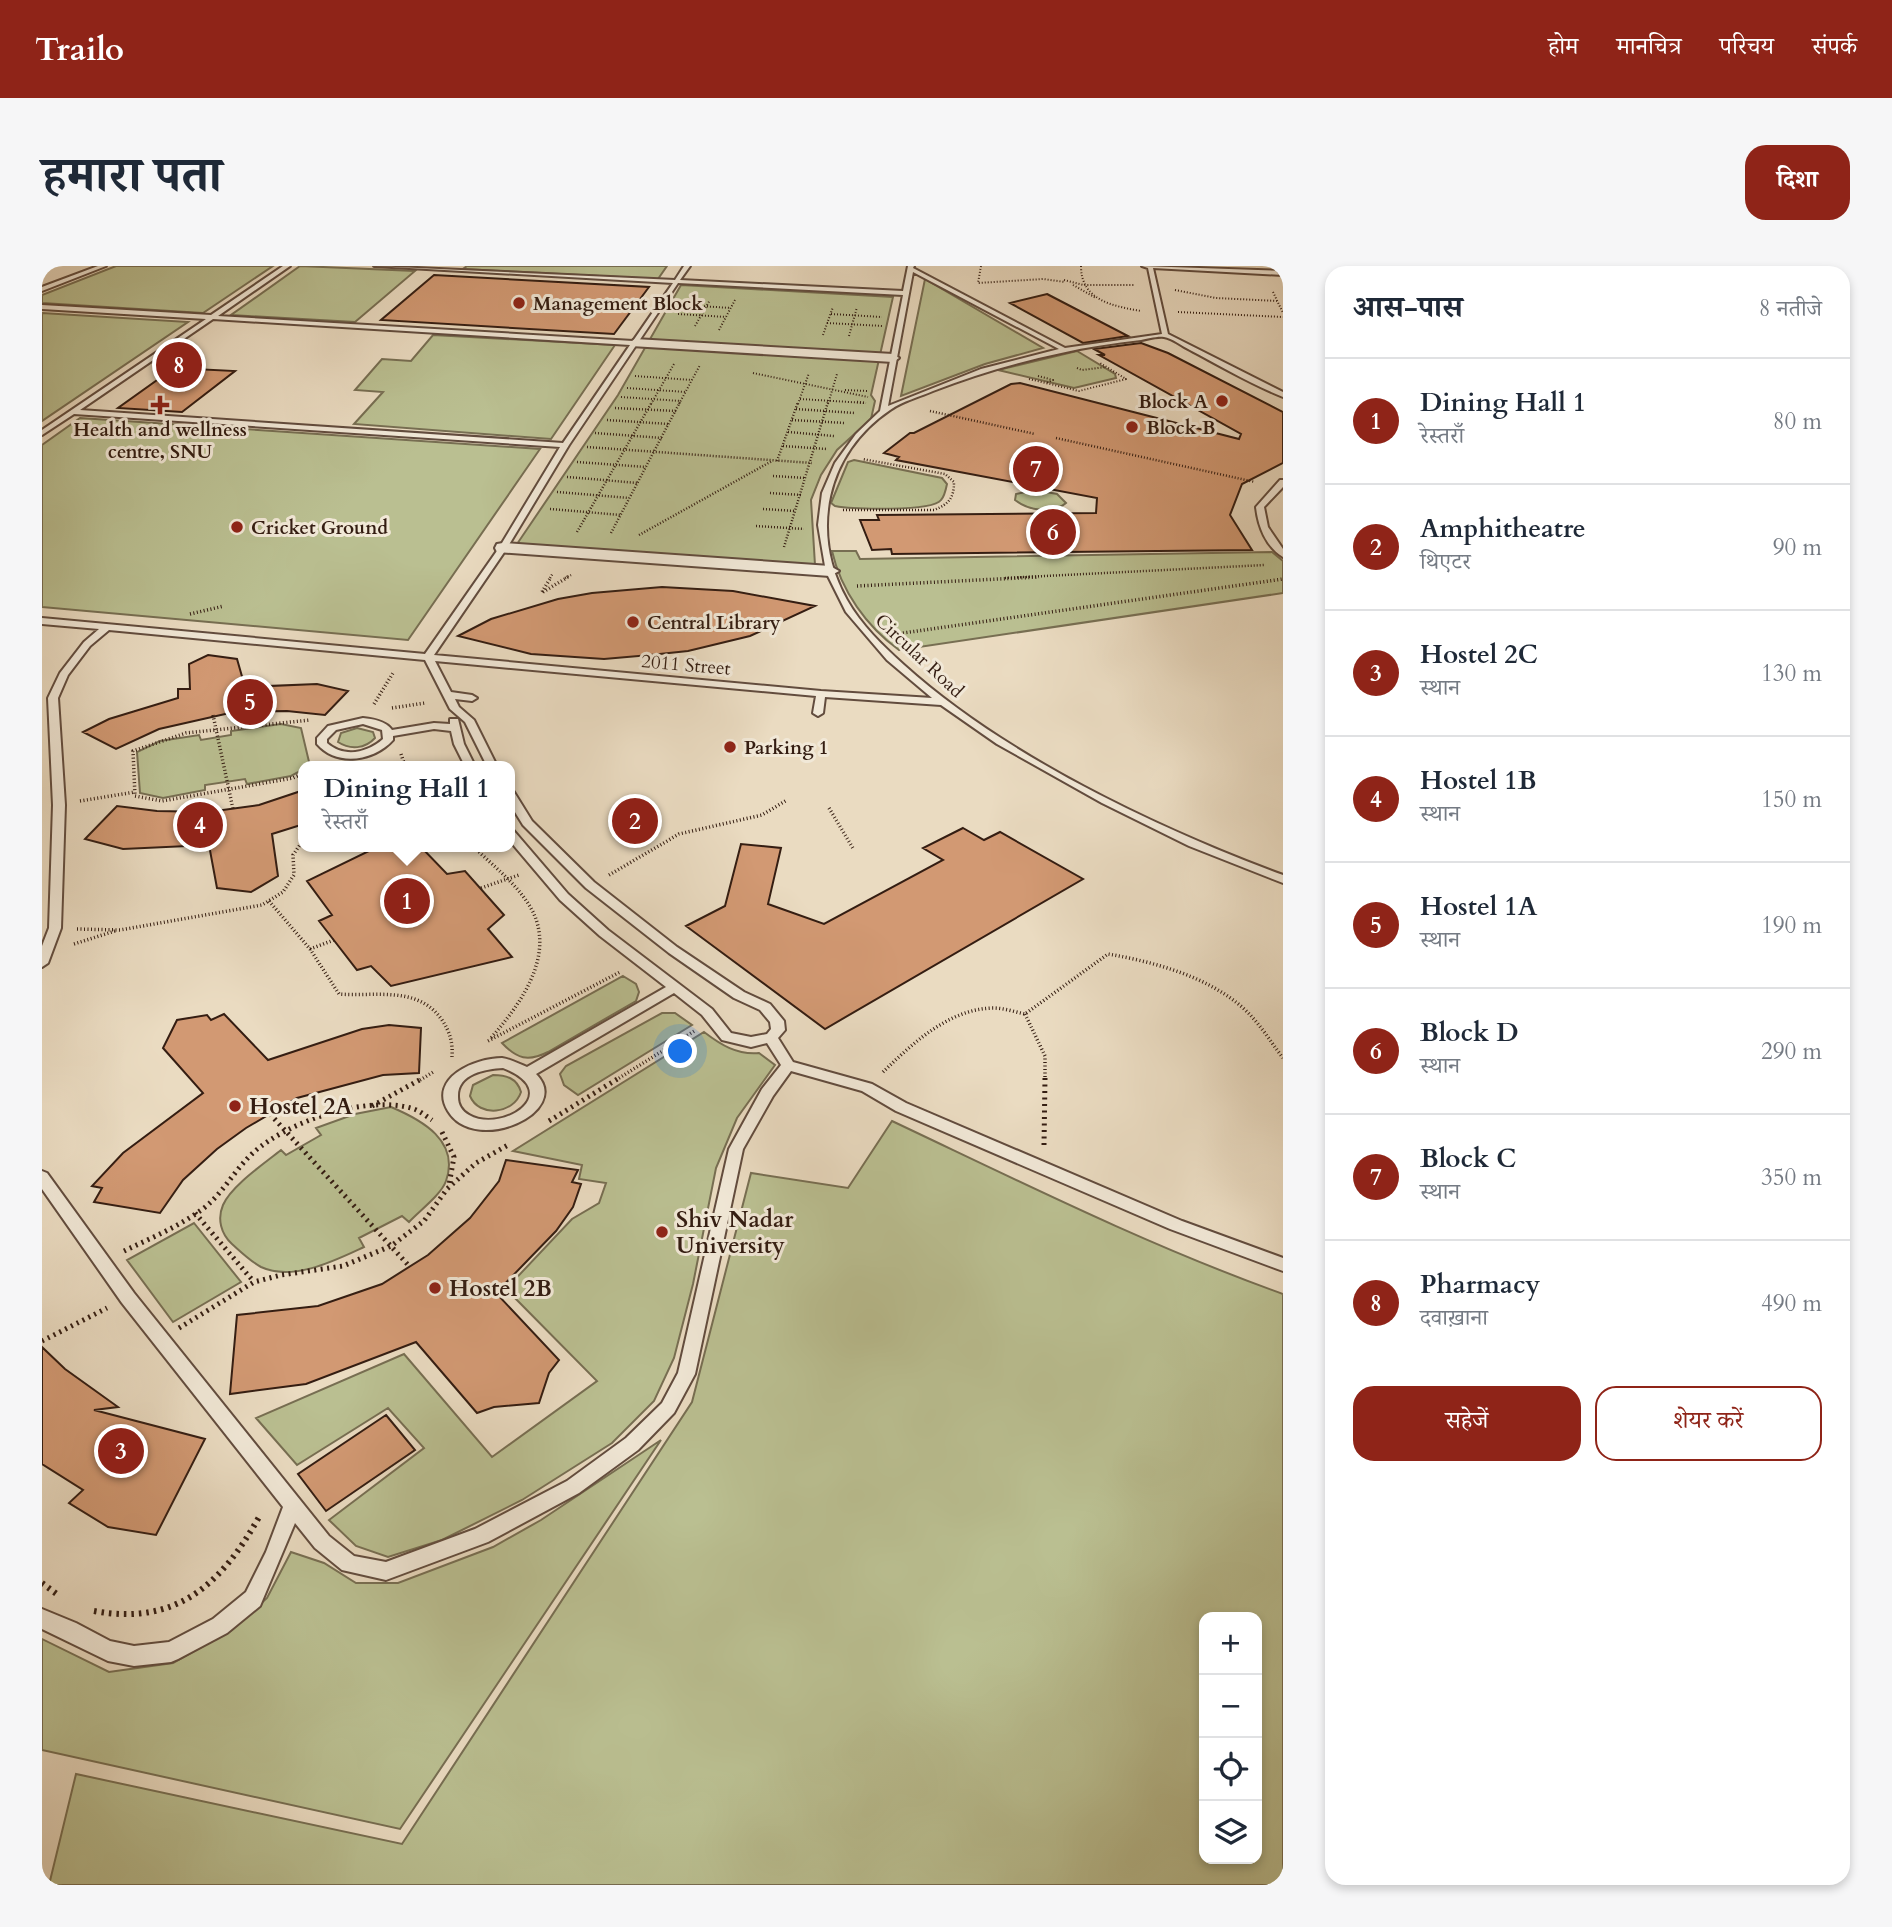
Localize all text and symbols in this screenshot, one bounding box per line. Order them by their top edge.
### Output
text: Trailo [35,27,124,72]
text: होम [1548,30,1578,63]
text: मानचित्र [1616,30,1682,63]
text: परिचय [1720,30,1774,63]
text: संपर्क [1812,30,1857,63]
text: हमारा पता [42,142,222,209]
button: दिशा [1745,145,1850,220]
text: आस-पास [1353,287,1463,328]
place label: Management Block [533,291,703,317]
text: 8 नतीजे [1759,293,1822,324]
marker: Management Block [511,295,527,311]
pin: 8 [156,339,202,391]
text: Dining Hall 1 [1420,385,1586,420]
place label: Block A [1138,389,1209,415]
marker: Block A [1214,393,1230,409]
marker: Health and wellness centre, SNU [150,395,170,415]
text: 1 [1370,406,1382,437]
text: 80 m [1773,406,1822,437]
place label: Block B [1146,415,1215,441]
place label: Health and wellness centre, SNU [73,417,247,465]
marker: Block B [1124,419,1140,435]
text: रेस्तराँ [1420,420,1464,451]
pin: 7 [1013,443,1059,495]
pin: 6 [1030,506,1076,558]
text: Amphitheatre [1420,511,1586,546]
place label: Cricket Ground [251,515,388,541]
marker: Cricket Ground [229,519,245,535]
text: 2 [1370,532,1382,563]
text: 90 m [1773,532,1822,563]
text: थिएटर [1420,546,1471,577]
street label: Circular Road [869,608,969,704]
place label: Central Library [647,610,781,636]
marker: Central Library [625,614,641,630]
text: Hostel 2C [1420,637,1538,672]
street label: 2011 Street [640,648,732,682]
text: 3 [1370,658,1382,689]
text: 130 m [1761,658,1822,689]
text: स्थान [1420,672,1460,703]
pin: 5 [227,676,273,728]
place label: Parking 1 [744,735,829,761]
marker: Parking 1 [722,739,738,755]
popup [298,761,515,852]
text: Hostel 1B [1420,763,1536,798]
text: Dining Hall 1 [323,771,490,806]
text: 4 [1370,784,1382,815]
text: 150 m [1761,784,1822,815]
pin: 2 [612,795,658,847]
text: स्थान [1420,798,1460,829]
pin: 4 [177,799,223,851]
text: रेस्तराँ [323,806,368,837]
pin: 1 [384,875,430,927]
text: Hostel 1A [1420,889,1537,924]
text: 5 [1370,910,1382,941]
text: 190 m [1761,910,1822,941]
text: स्थान [1420,924,1460,955]
text: Block D [1420,1015,1518,1050]
your location [663,1034,697,1068]
text: 6 [1370,1036,1382,1067]
text: 290 m [1761,1036,1822,1067]
text: स्थान [1420,1050,1460,1081]
place label: Hostel 2A [249,1091,353,1122]
marker: Hostel 2A [227,1098,243,1114]
text: Block C [1420,1141,1516,1176]
text: 7 [1370,1162,1382,1193]
text: 350 m [1761,1162,1822,1193]
text: स्थान [1420,1176,1460,1207]
place label: Shiv Nadar University [676,1204,794,1261]
marker: Shiv Nadar University [654,1224,670,1240]
text: Pharmacy [1420,1267,1540,1302]
place label: Hostel 2B [449,1273,552,1304]
marker: Hostel 2B [427,1280,443,1296]
text: 8 [1370,1288,1382,1319]
text: 490 m [1761,1288,1822,1319]
text: दवाख़ाना [1420,1302,1488,1333]
button: सहेजें [1353,1386,1581,1461]
button: शेयर करें [1595,1386,1822,1461]
pin: 3 [98,1425,144,1477]
map controls [1199,1612,1262,1864]
button: + [1199,1612,1262,1675]
button: − [1199,1675,1262,1738]
button: locate [1199,1738,1262,1801]
button: layers [1199,1801,1262,1864]

